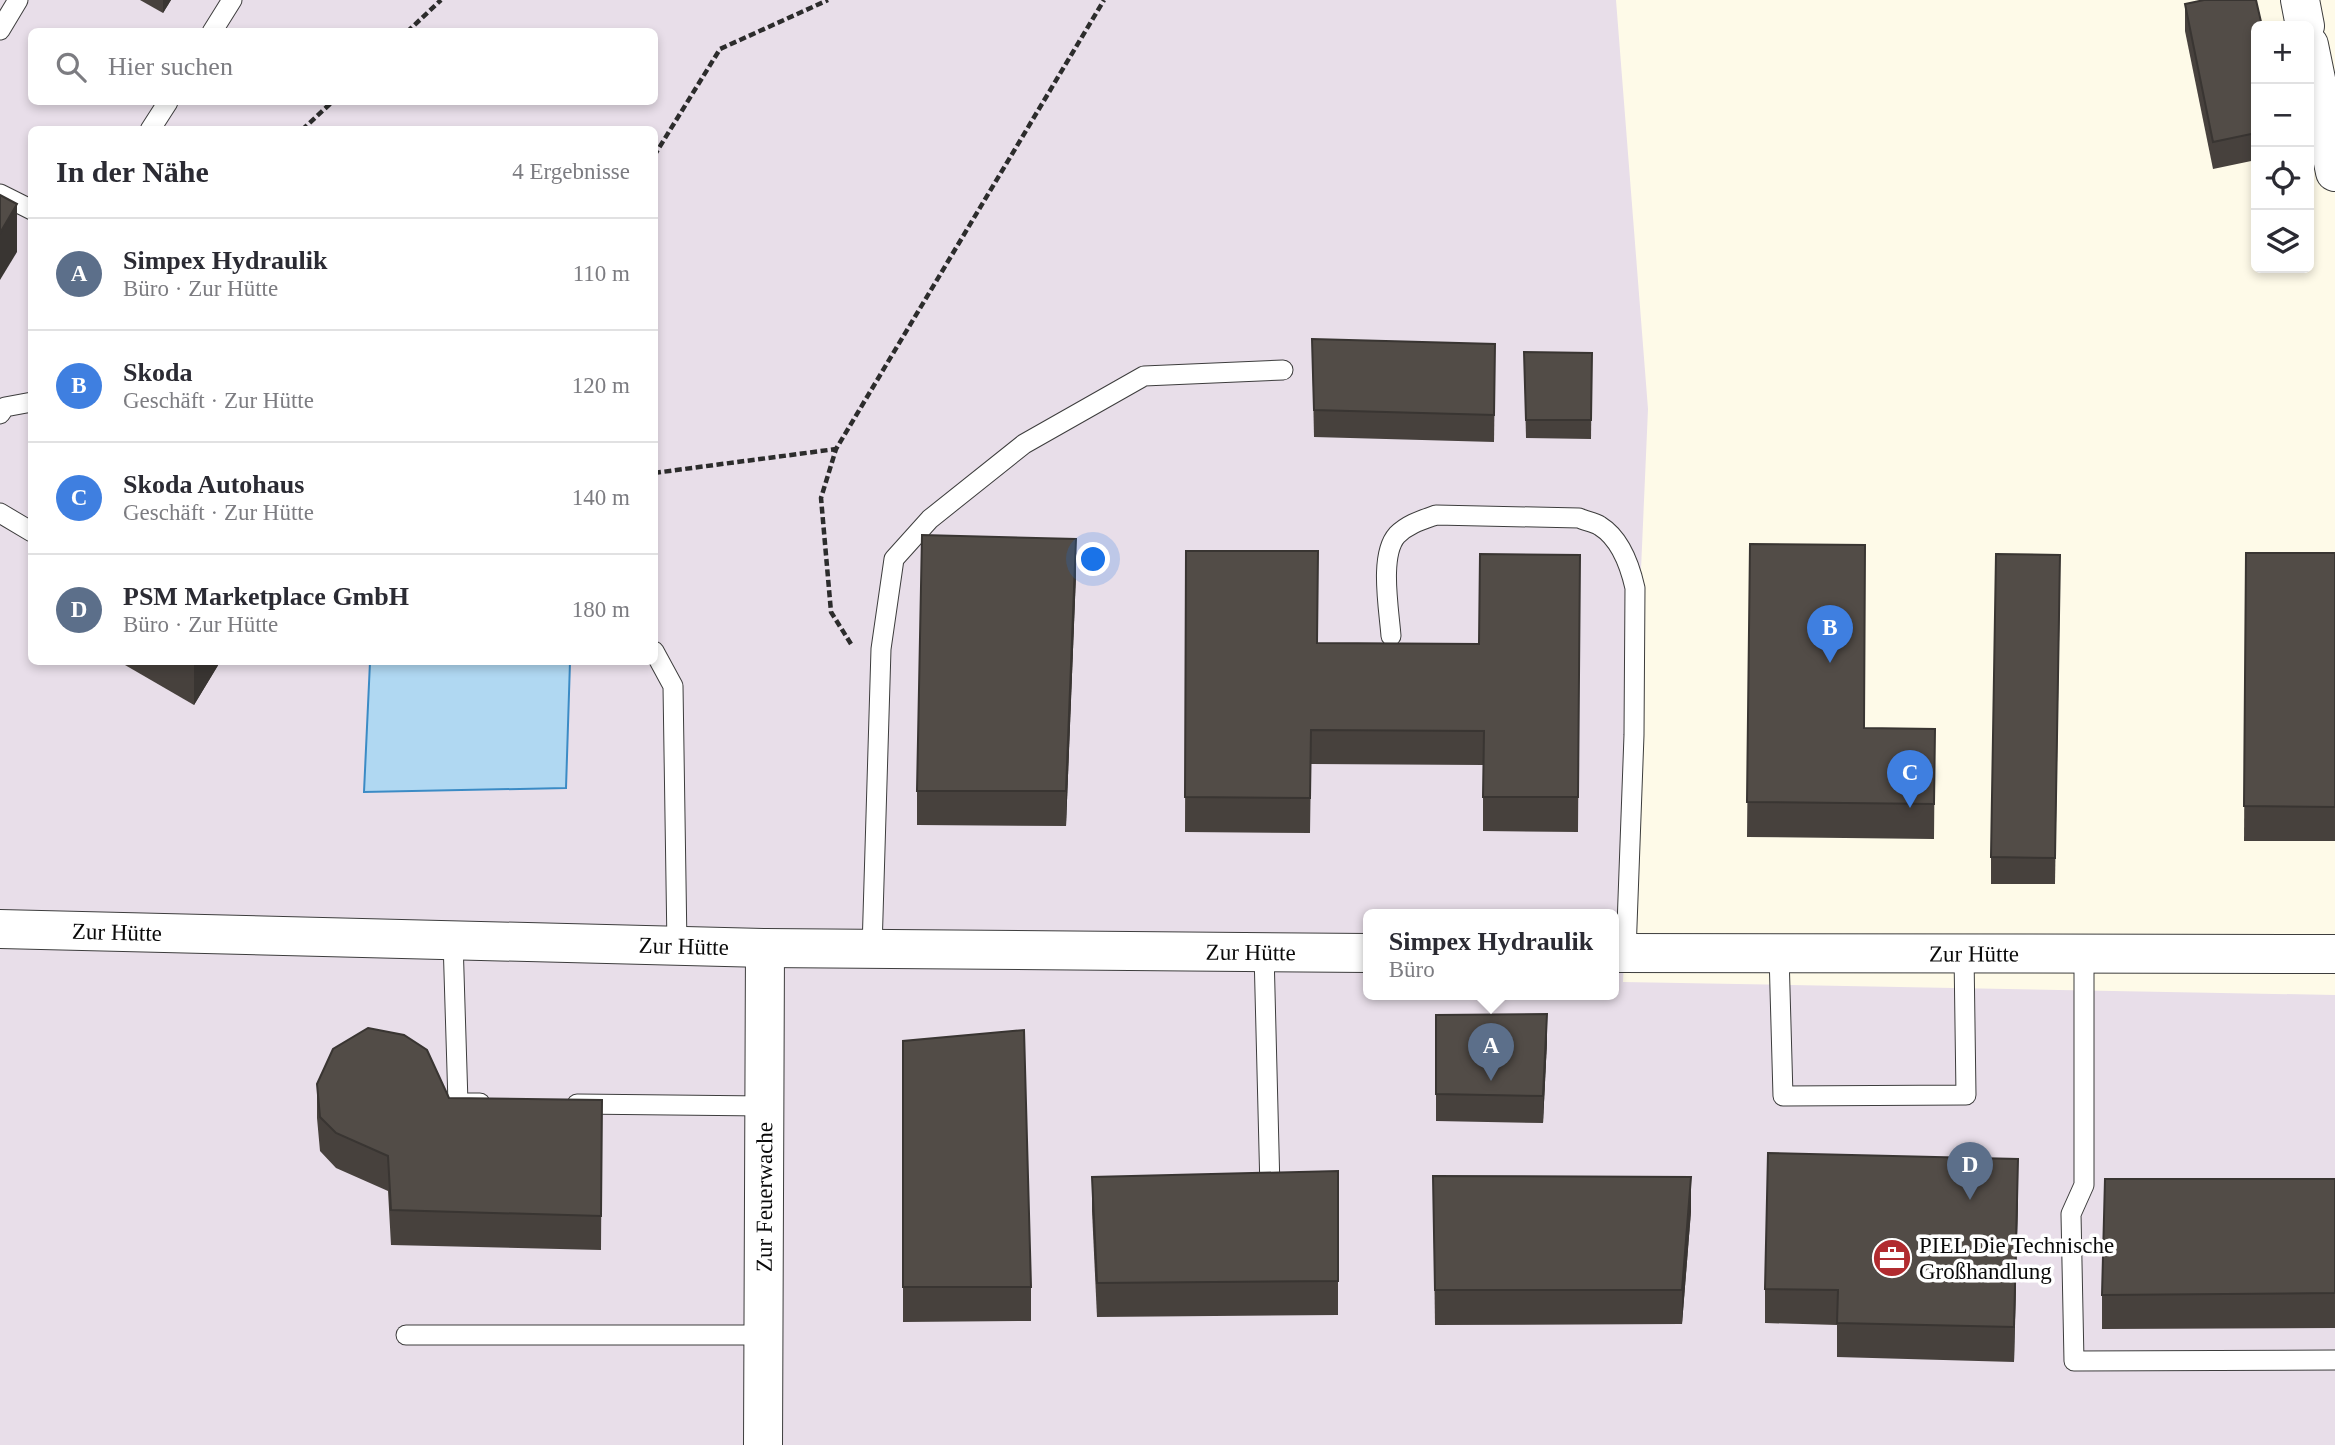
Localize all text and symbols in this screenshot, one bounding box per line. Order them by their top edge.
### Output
map controls [2251,21,2314,273]
button: + [2251,21,2314,84]
search box [28,28,658,105]
icon: search [52,48,90,86]
text: Hier suchen [108,52,233,81]
button: − [2251,84,2314,147]
button: locate [2251,147,2314,210]
text: In der Nähe [56,155,209,188]
text: 4 Ergebnisse [512,159,630,184]
button: layers [2251,210,2314,273]
text: Simpex Hydraulik [123,246,327,275]
text: A [71,261,87,286]
text: 110 m [573,261,630,286]
text: Büro · Zur Hütte [123,276,278,301]
text: Skoda [123,358,192,387]
text: B [71,373,87,398]
text: 120 m [572,373,630,398]
text: Geschäft · Zur Hütte [123,388,314,413]
text: Skoda Autohaus [123,470,304,499]
text: C [71,485,87,510]
text: 140 m [572,485,630,510]
text: Geschäft · Zur Hütte [123,500,314,525]
your location [1076,542,1110,576]
text: PSM Marketplace GmbH [123,582,409,611]
text: D [71,597,87,622]
text: 180 m [572,597,630,622]
pin: B [1807,605,1853,663]
text: Büro · Zur Hütte [123,612,278,637]
pin: C [1887,750,1933,808]
popup [1363,909,1619,1000]
street label: Zur Hütte [72,918,162,946]
text: Simpex Hydraulik [1389,927,1593,956]
street label: Zur Hütte [638,932,729,960]
street label: Zur Hütte [1206,939,1296,965]
street label: Zur Hütte [1929,941,2019,966]
text: Büro [1389,957,1435,982]
pin: A [1468,1023,1514,1081]
street label: Zur Feuerwache [751,1122,777,1272]
pin: D [1947,1142,1993,1200]
place label: PIEL Die Technische Großhandlung [1919,1233,2114,1284]
office icon: PIEL Die Technische Großhandlung [1871,1237,1913,1279]

